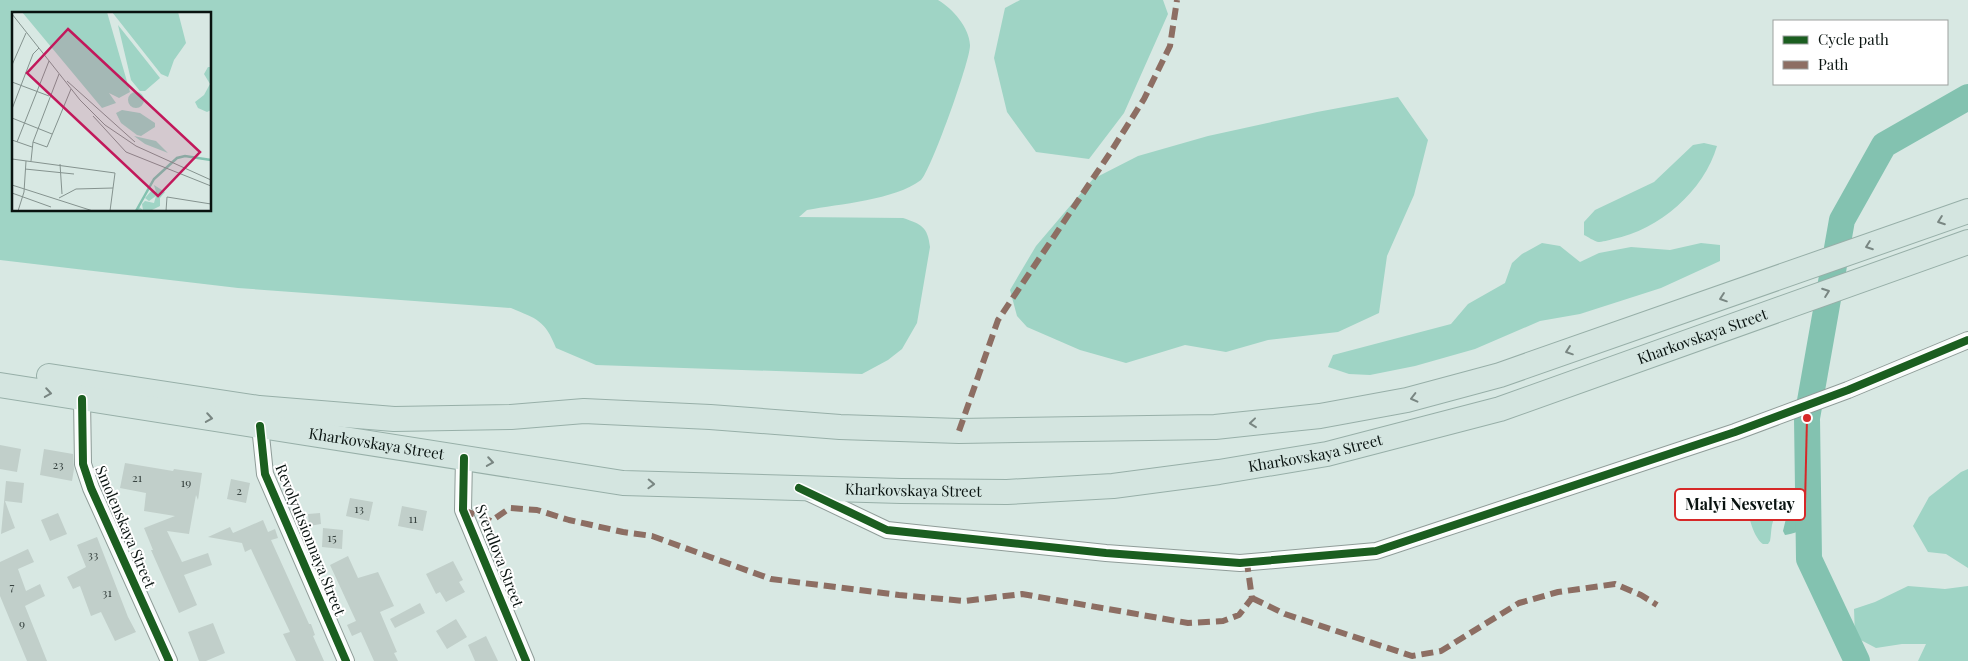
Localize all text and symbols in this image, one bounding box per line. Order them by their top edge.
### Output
inset map [12,12,211,211]
legend [1773,20,1948,85]
text: Cycle path [1818,29,1889,49]
text: Path [1818,54,1848,74]
one-way arrow [1938,215,1946,225]
one-way arrow [1865,241,1873,251]
one-way arrow [1821,288,1830,298]
one-way arrow [1719,292,1727,302]
street label: Kharkovskaya Street [1634,303,1770,368]
one-way arrow [1565,345,1574,355]
one-way arrow [44,387,52,398]
one-way arrow [1409,392,1418,403]
one-way arrow [205,412,213,423]
one-way arrow [1249,417,1257,428]
street label: Kharkovskaya Street [307,423,446,464]
street label: Kharkovskaya Street [1247,429,1385,476]
house number: 23 [52,456,64,472]
one-way arrow [486,457,495,467]
street label: Revolyutsionnaya Street [271,461,351,619]
street label: Smolenskaya Street [91,462,161,592]
house number: 21 [132,469,143,485]
house number: 19 [181,474,191,490]
street label: Kharkovskaya Street [845,478,982,501]
one-way arrow [648,479,655,489]
house number: 2 [236,482,242,498]
callout: Malyi Nesvetay [1675,489,1805,520]
text: Malyi Nesvetay [1685,493,1796,514]
house number: 13 [354,500,364,516]
street label: Sverdlova Street [471,501,529,611]
house number: 11 [409,510,418,526]
house number: 15 [327,529,337,545]
house number: 33 [88,546,98,562]
house number: 7 [10,578,15,594]
house number: 31 [102,584,112,600]
house number: 9 [19,615,25,631]

